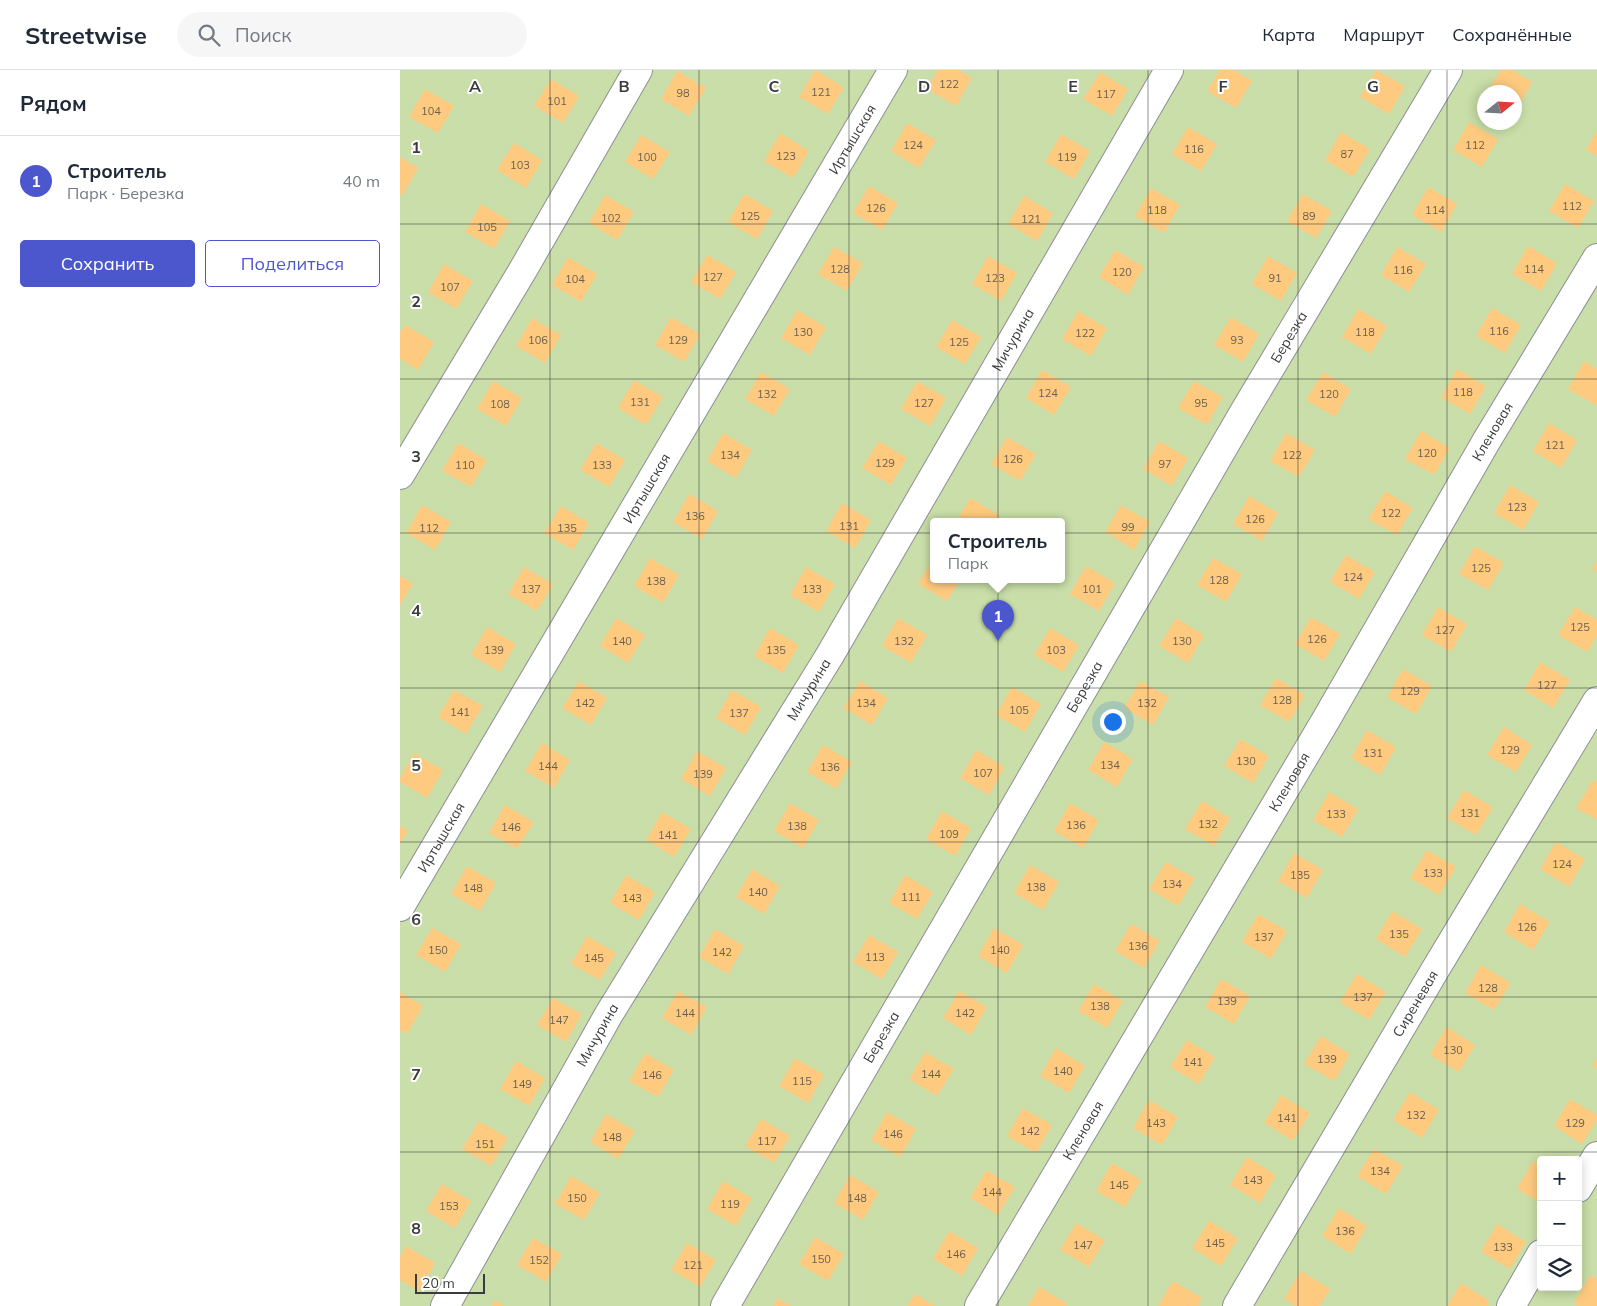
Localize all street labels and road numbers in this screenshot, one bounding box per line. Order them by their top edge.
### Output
street label: Иртышская [825,101,880,178]
street label: Мичурина [988,305,1038,374]
street label: Березка [1266,308,1311,366]
street label: Кленовая [1468,399,1517,464]
street label: Иртышская [619,450,674,526]
street label: Мичурина [783,655,835,724]
street label: Березка [1062,658,1107,716]
street label: Кленовая [1265,749,1314,815]
street label: Иртышская [414,799,469,875]
street label: Сиреневая [1389,967,1442,1040]
street label: Мичурина [572,1000,622,1070]
street label: Березка [859,1008,903,1066]
street label: Кленовая [1058,1098,1107,1163]

